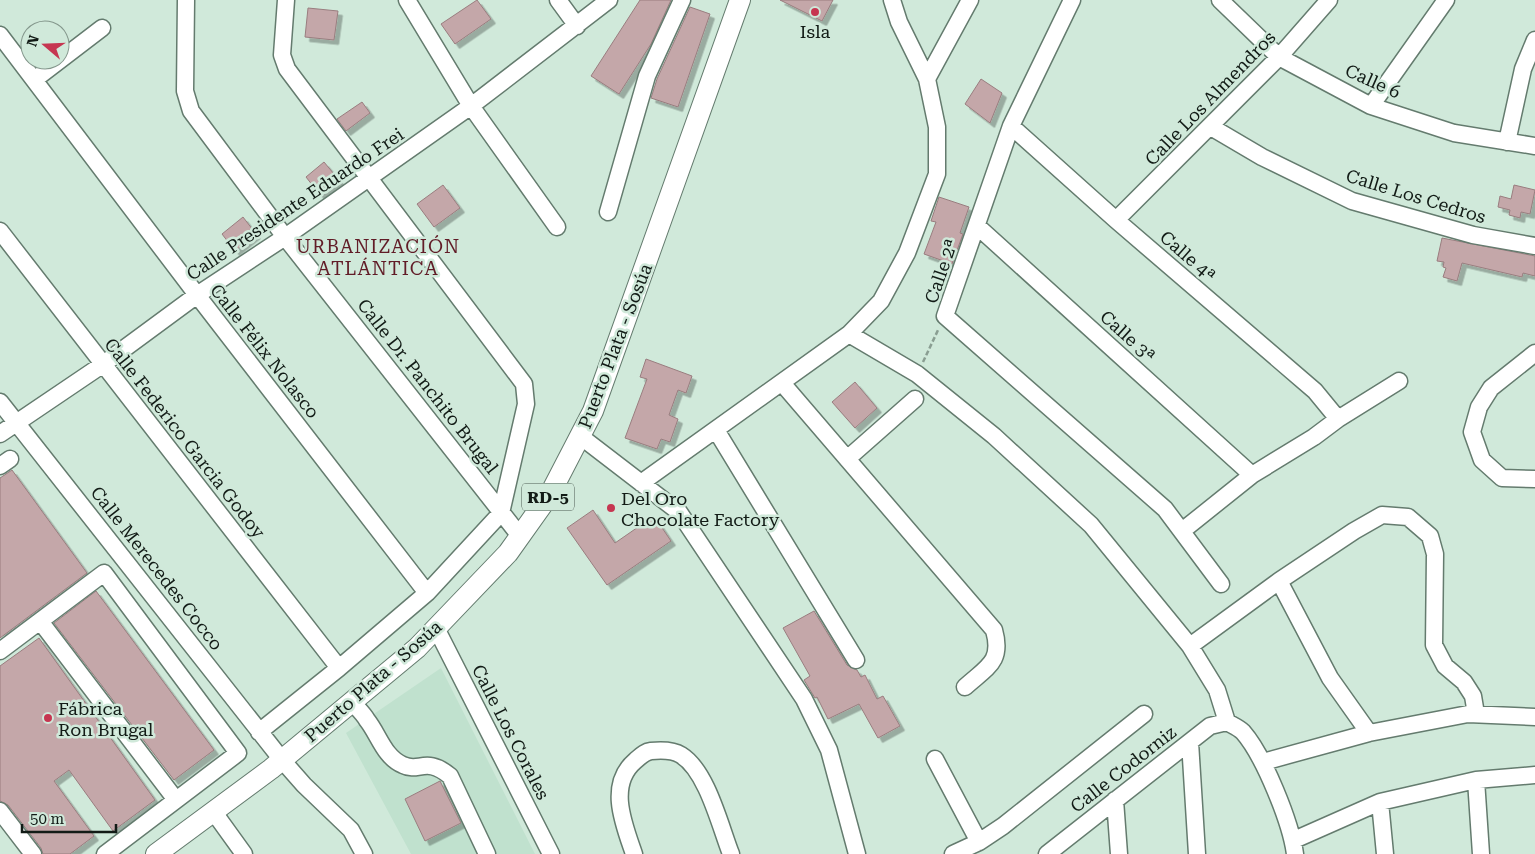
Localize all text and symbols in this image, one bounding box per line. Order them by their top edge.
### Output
marker: Isla [809,6,821,18]
north arrow [20,20,70,70]
place label: Isla [800,21,831,42]
street label: Calle Los Almendros [1141,27,1279,169]
text: N [23,33,42,48]
street label: Calle 6 [1342,60,1404,102]
street label: Calle Presidente Eduardo Frei [183,123,408,285]
street label: Calle Los Cedros [1344,165,1488,227]
street label: Calle 4ª [1156,226,1220,286]
district label: URBANIZACIÓN ATLÁNTICA [296,235,460,280]
street label: Calle 2ª [920,236,962,306]
street label: Puerto Plata - Sosúa [574,260,656,431]
street label: Calle Félix Nolasco [206,280,324,422]
street label: Calle Dr. Panchito Brugal [353,294,503,478]
street label: Calle 3ª [1096,306,1160,366]
street label: Calle Federico Garcia Godoy [100,334,270,542]
street label: Calle Merecedes Cocco [87,482,227,654]
road number: RD-5 [522,484,574,511]
place label: Del Oro Chocolate Factory [621,488,780,530]
marker: Del Oro Chocolate Factory [605,502,617,514]
street label: Puerto Plata - Sosúa [300,616,446,746]
street label: Calle Los Corales [468,661,554,803]
place label: Fábrica Ron Brugal [58,698,154,740]
marker: Fábrica Ron Brugal [42,712,54,724]
street label: Calle Codorniz [1066,721,1180,817]
scale bar [22,802,116,834]
text: 50 m [30,810,65,828]

